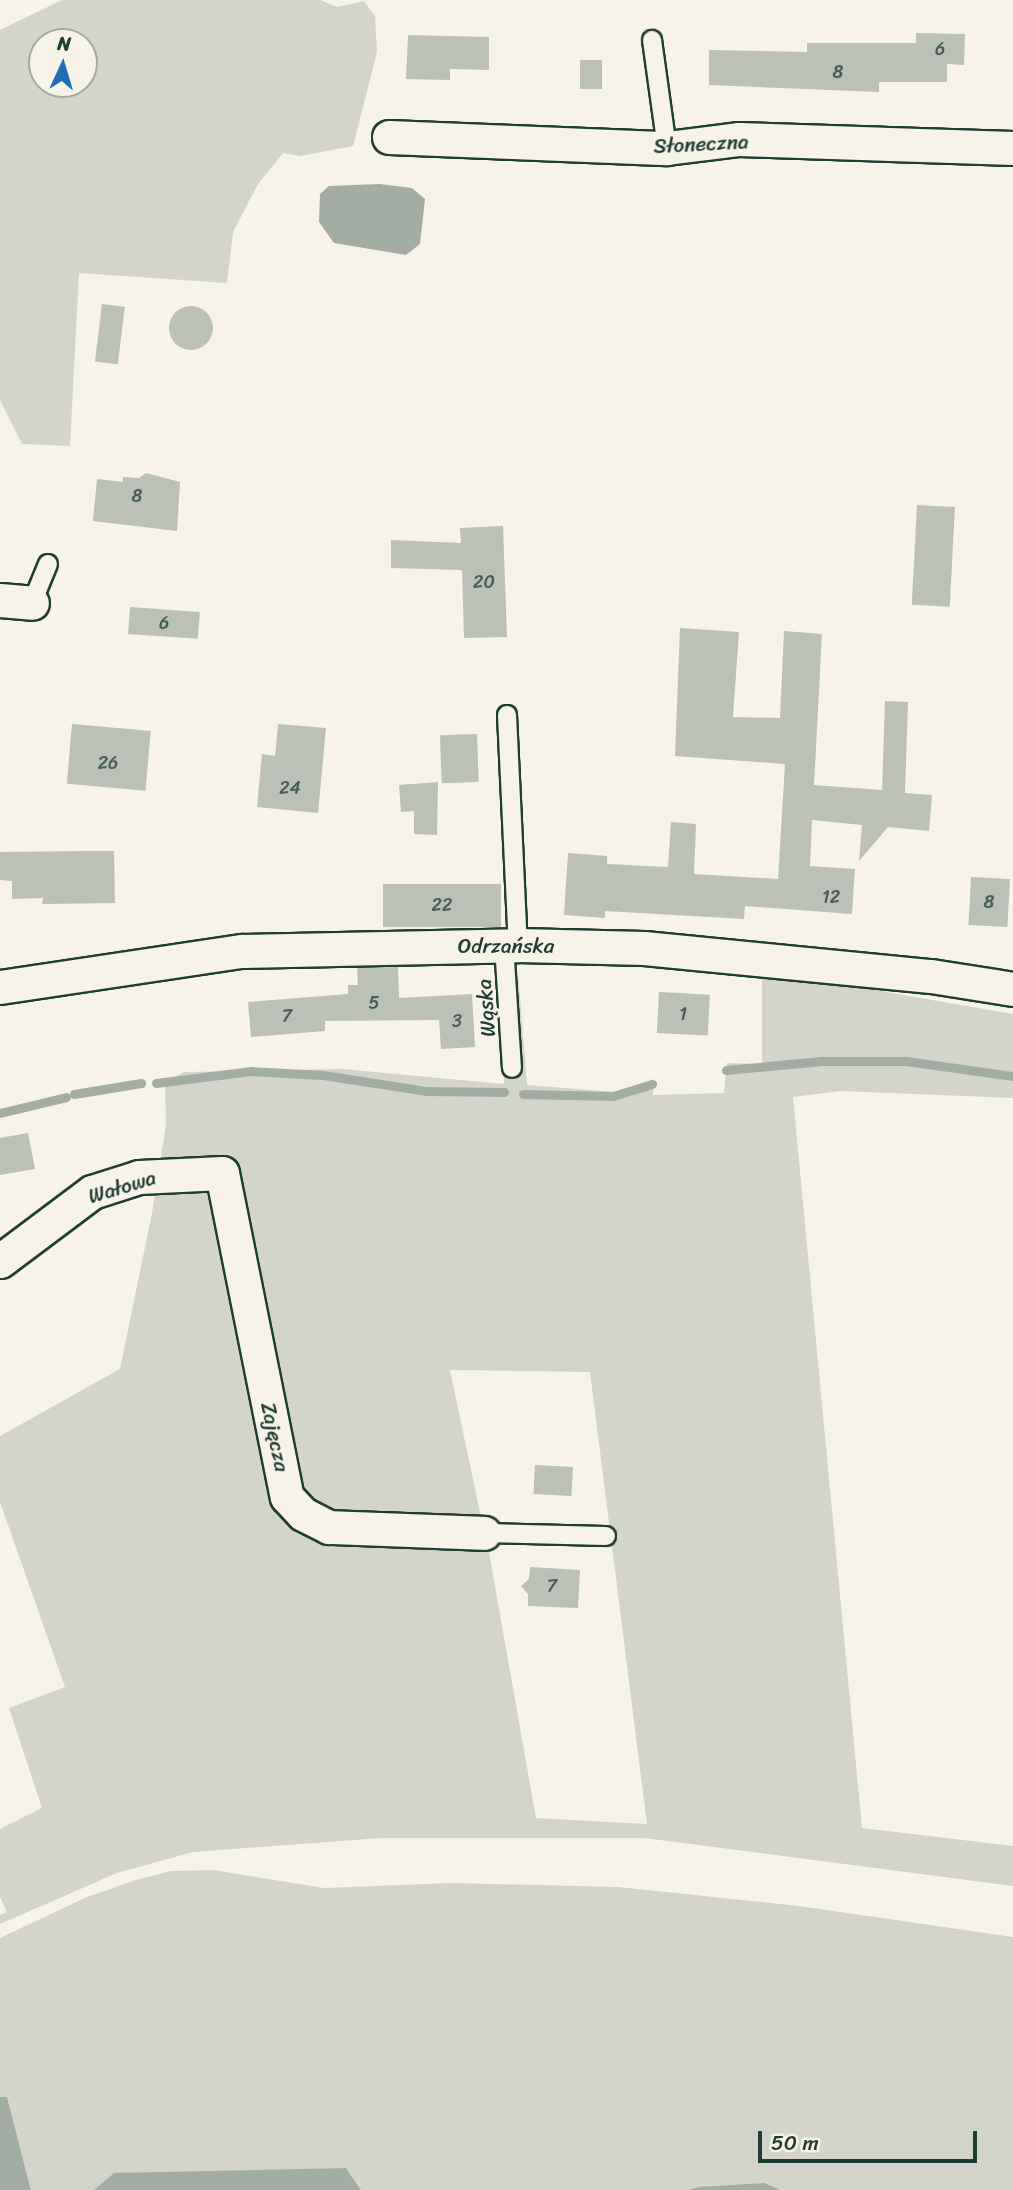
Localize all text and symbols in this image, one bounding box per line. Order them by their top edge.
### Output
text: N [57,27,72,60]
north arrow [28,28,98,98]
house number: 6 [935,38,945,60]
house number: 8 [833,61,843,83]
street label: Słoneczna [653,129,749,159]
house number: 8 [132,485,142,507]
house number: 20 [473,571,495,593]
house number: 6 [159,612,169,634]
house number: 26 [98,752,118,774]
house number: 24 [279,777,301,799]
house number: 12 [822,886,840,908]
house number: 8 [984,891,994,913]
house number: 22 [432,894,452,916]
street label: Odrzańska [458,933,554,959]
street label: Wąska [471,978,501,1038]
house number: 5 [369,992,379,1014]
house number: 1 [679,1003,687,1025]
house number: 7 [282,1005,292,1027]
house number: 3 [452,1010,462,1032]
street label: Wałowa [85,1165,159,1209]
street label: Zajęcza [255,1400,295,1474]
house number: 7 [547,1575,557,1597]
scale bar [761,2116,980,2160]
text: 50 m [771,2124,819,2162]

